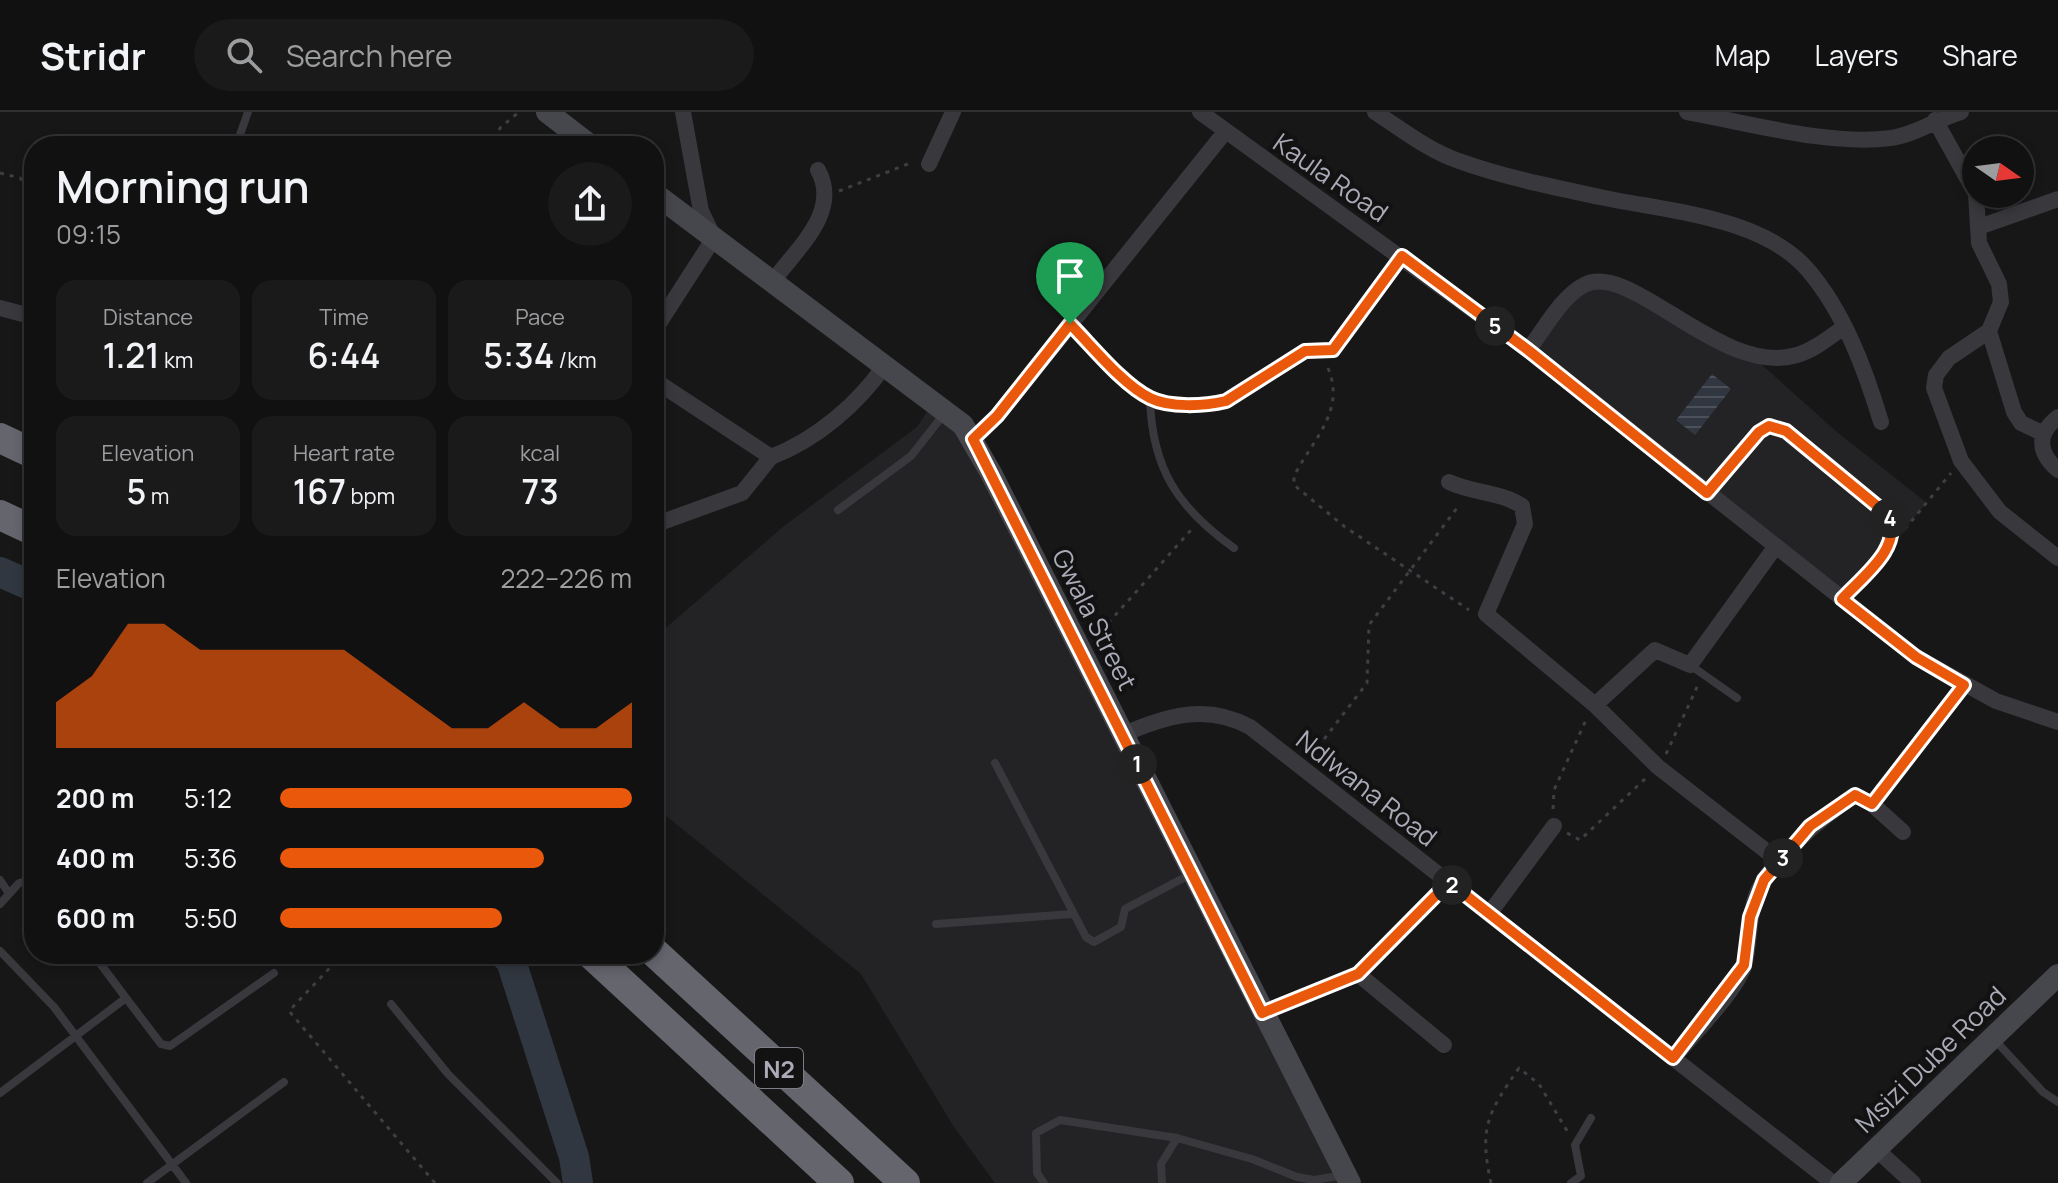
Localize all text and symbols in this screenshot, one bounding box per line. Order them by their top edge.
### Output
search box [194,19,754,91]
text: Stridr [40,29,146,81]
icon: search [222,33,266,77]
text: Search here [286,35,453,76]
text: Map [1715,36,1771,74]
text: Layers [1815,36,1898,74]
text: Share [1942,36,2018,74]
street label: Kaula Road [1266,124,1396,230]
north arrow [1962,136,2034,208]
map controls [1962,136,2034,208]
text: Morning run [56,156,310,216]
button: share [548,162,632,246]
text: 09:15 [56,216,121,252]
pin [1036,242,1104,324]
icon: arrive [1048,254,1092,298]
text: Distance [103,302,193,332]
text: Time [319,302,369,332]
text: Pace [515,302,565,332]
pin: 5 [1475,306,1515,346]
text: 5 [1489,311,1501,341]
text: 1.21 [102,332,160,378]
text: 6:44 [307,332,381,378]
text: 5:34 [483,332,554,378]
text: km [160,345,194,375]
text: /km [554,345,597,375]
text: Elevation [102,438,194,468]
text: Heart rate [293,438,395,468]
text: kcal [520,438,560,468]
text: 5 [127,468,146,514]
text: 167 [293,468,346,514]
text: 73 [521,468,559,514]
text: m [146,481,169,511]
text: bpm [346,481,395,511]
pin: 4 [1870,498,1910,538]
text: 4 [1883,503,1897,533]
street label: Gwala Street [1044,542,1146,696]
text: Elevation [56,560,166,596]
text: 222–226 m [500,560,632,596]
street label: Ndlwana Road [1289,722,1445,854]
pin: 1 [1117,744,1157,784]
text: 1 [1132,749,1142,779]
text: 200 m [56,780,134,816]
text: 5:12 [184,780,232,816]
pin: 3 [1763,838,1803,878]
text: 400 m [56,840,135,876]
text: 5:36 [184,840,237,876]
text: 3 [1777,843,1789,873]
pin: 2 [1432,865,1472,905]
text: 2 [1445,870,1459,900]
text: 600 m [56,900,135,936]
text: 5:50 [184,900,238,936]
street label: Msizi Dube Road [1847,978,2013,1140]
road number: N2 [755,1048,803,1088]

